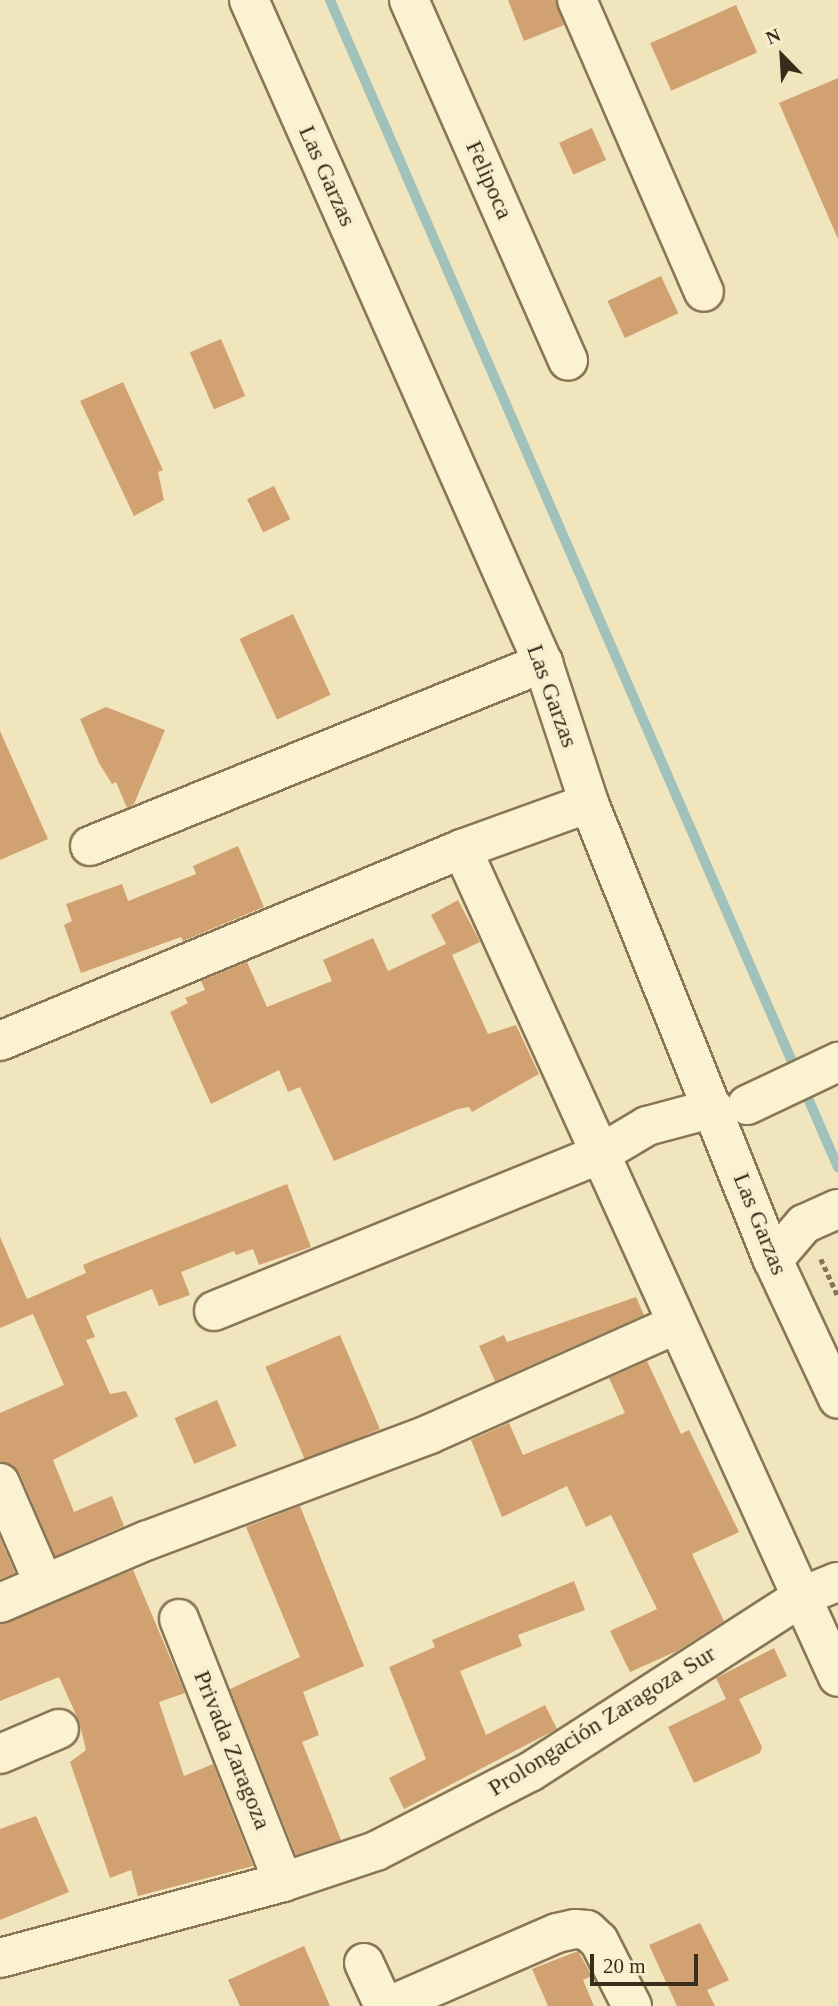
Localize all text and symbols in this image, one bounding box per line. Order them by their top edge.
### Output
north arrow [747,21,817,91]
text: N [763,24,784,49]
street label: Las Garzas [292,121,362,231]
street label: Felipoca [459,136,519,224]
street label: Las Garzas [520,641,584,751]
street label: Las Garzas [727,1169,793,1279]
street label: Prolongación Zaragoza Sur [483,1639,721,1803]
street label: Privada Zaragoza [187,1666,277,1834]
scale bar [593,1940,702,1984]
text: 20 m [603,1954,646,1978]

